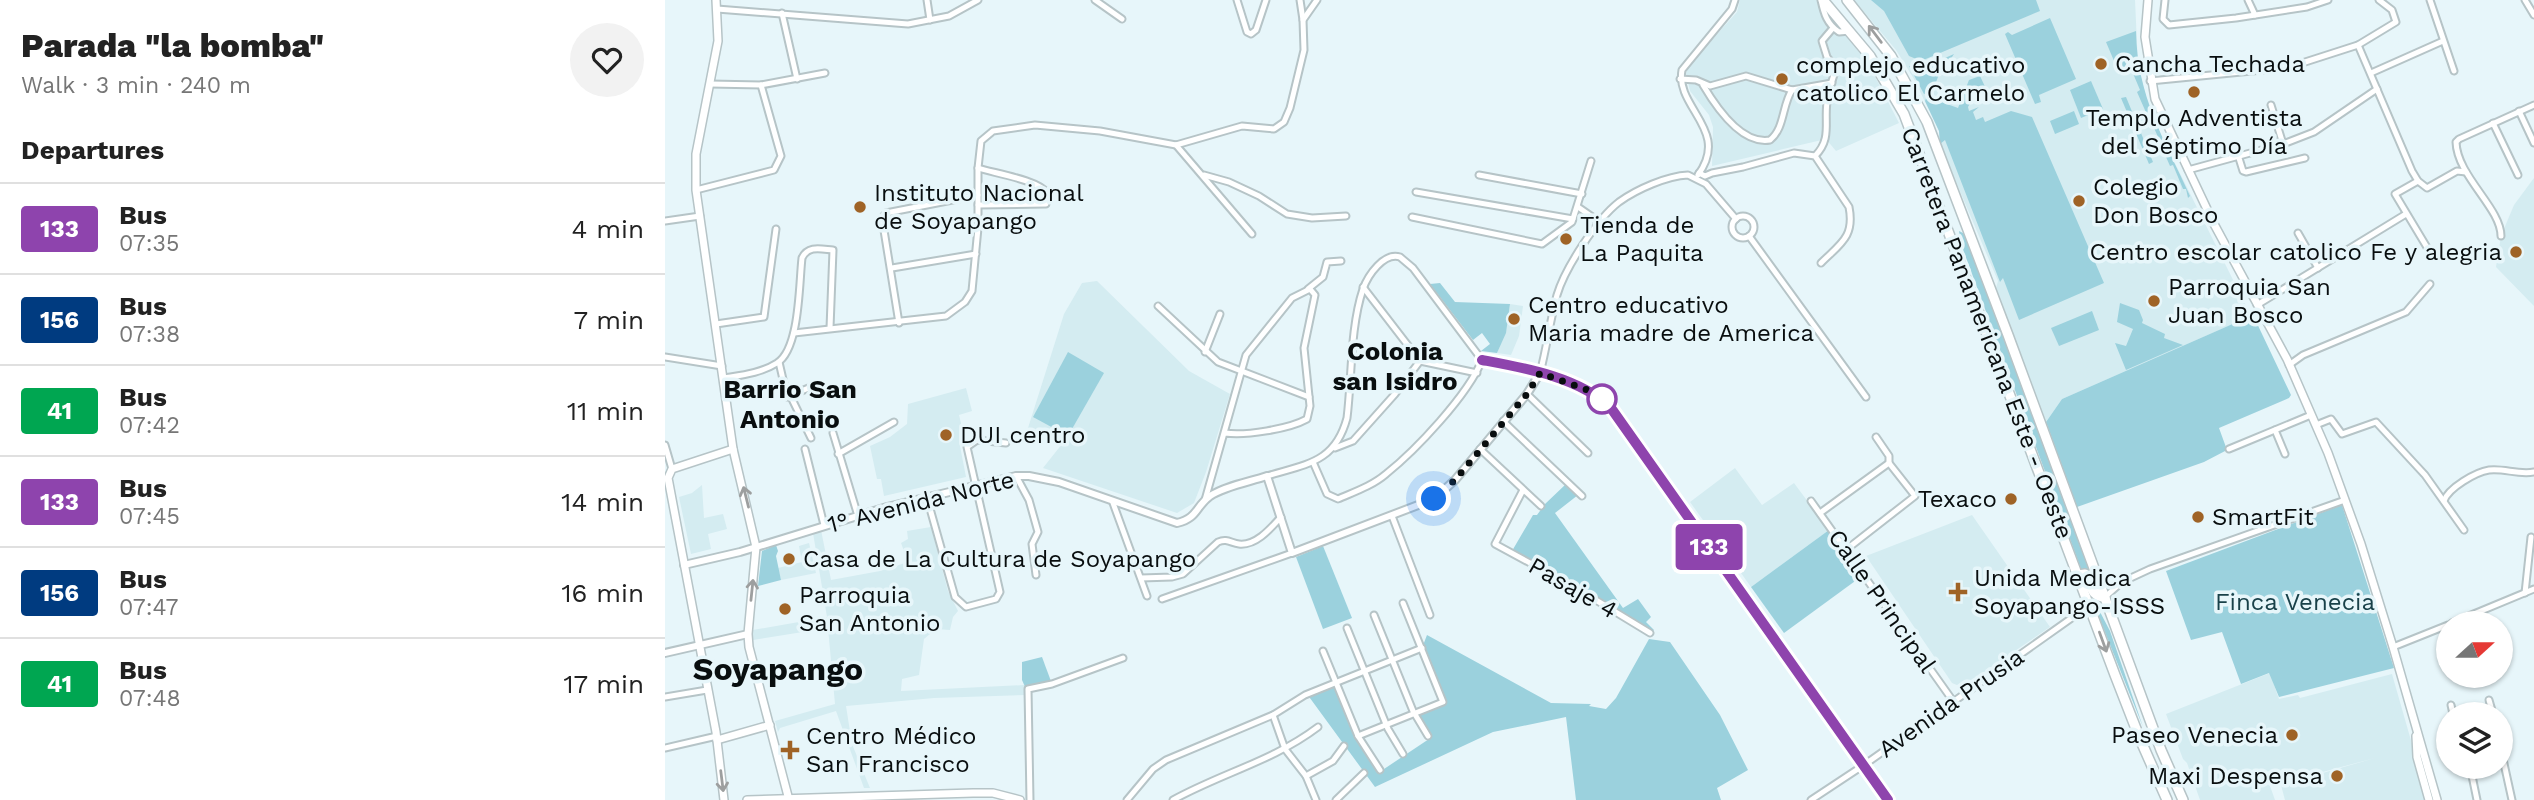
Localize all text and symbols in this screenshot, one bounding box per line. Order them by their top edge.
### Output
button: heart [570,23,644,97]
one-way arrow [1867,25,1882,43]
text: Parada "la bomba" [21,26,324,65]
place label: Cancha Techada [2115,50,2305,78]
place label: complejo educativo catolico El Carmelo [1796,51,2026,107]
marker: Cancha Techada [2093,56,2109,72]
marker: complejo educativo catolico El Carmelo [1774,71,1790,87]
text: Walk · 3 min · 240 m [21,72,251,99]
marker: Templo Adventista del Séptimo Día [2186,84,2202,100]
place label: Templo Adventista del Séptimo Día [2085,104,2303,160]
street label: Carretera Panamericana Este - Oeste [1895,123,2079,543]
text: Departures [21,135,164,165]
place label: Colegio Don Bosco [2093,173,2218,229]
place label: Instituto Nacional de Soyapango [874,179,1084,235]
marker: Colegio Don Bosco [2071,193,2087,209]
marker: Instituto Nacional de Soyapango [852,199,868,215]
text: Bus [119,200,167,230]
place label: Tienda de La Paquita [1580,211,1704,267]
text: 4 min [571,214,644,244]
text: 133 [40,215,79,243]
text: 07:35 [119,230,179,257]
marker: Tienda de La Paquita [1558,231,1574,247]
place label: Centro escolar catolico Fe y alegria [2089,238,2502,266]
marker: Centro escolar catolico Fe y alegria [2508,244,2524,260]
place label: Parroquia San Juan Bosco [2168,273,2331,329]
text: Bus [119,291,167,321]
place label: Centro educativo Maria madre de America [1528,291,1814,347]
marker: Parroquia San Juan Bosco [2146,293,2162,309]
text: 7 min [574,305,644,335]
text: 156 [40,306,79,334]
marker: Centro educativo Maria madre de America [1506,311,1522,327]
text: 07:38 [119,321,180,348]
district label: Colonia san Isidro [1333,336,1457,396]
district label: Barrio San Antonio [723,374,857,434]
text: Bus [119,382,167,412]
unlabelled marker [1587,384,1617,414]
text: 11 min [567,396,644,426]
text: 41 [47,397,72,425]
text: 07:42 [119,412,180,439]
place label: DUI centro [960,421,1085,449]
marker: DUI centro [938,427,954,443]
street label: 1° Avenida Norte [825,465,1017,539]
text: Bus [119,473,167,503]
your location [1416,481,1451,516]
place label: Texaco [1918,485,1997,513]
text: 14 min [561,487,644,517]
one-way arrow [738,487,751,509]
text: 133 [40,488,79,516]
marker: Texaco [2003,491,2019,507]
text: 07:45 [119,503,180,530]
place label: SmartFit [2212,503,2314,531]
marker: SmartFit [2190,509,2206,525]
line badge: 133 [1669,524,1749,570]
street label: Calle Principal [1822,524,1942,678]
text: 133 [1690,533,1728,561]
place label: Casa de La Cultura de Soyapango [803,545,1196,573]
marker: Casa de La Cultura de Soyapango [781,551,797,567]
street label: Pasaje 4 [1524,551,1622,625]
text: Bus [119,564,167,594]
place label: Unida Medica Soyapango-ISSS [1974,564,2165,620]
text: 16 min [561,578,644,608]
text: 156 [40,579,79,607]
one-way arrow [746,579,759,602]
place label: Parroquia San Antonio [799,581,940,637]
marker: Unida Medica Soyapango-ISSS [1948,582,1968,602]
park label: Finca Venecia [2215,588,2375,616]
text: 07:47 [119,594,178,621]
marker: Parroquia San Antonio [777,601,793,617]
north arrow [2436,611,2513,688]
map controls [2436,611,2513,779]
one-way arrow [2098,631,2110,653]
street label: Avenida Prusia [1873,643,2029,763]
district label: Soyapango [693,650,863,688]
text: Bus [119,655,167,685]
text: 17 min [563,669,644,699]
text: 41 [47,670,72,698]
text: 07:48 [119,685,181,712]
button: layers [2436,702,2513,779]
place label: Paseo Venecia [2111,721,2278,749]
place label: Centro Médico San Francisco [806,722,976,778]
marker: Paseo Venecia [2284,727,2300,743]
marker: Centro Médico San Francisco [780,740,800,760]
place label: Maxi Despensa [2148,762,2323,790]
marker: Maxi Despensa [2329,768,2345,784]
one-way arrow [716,770,729,792]

